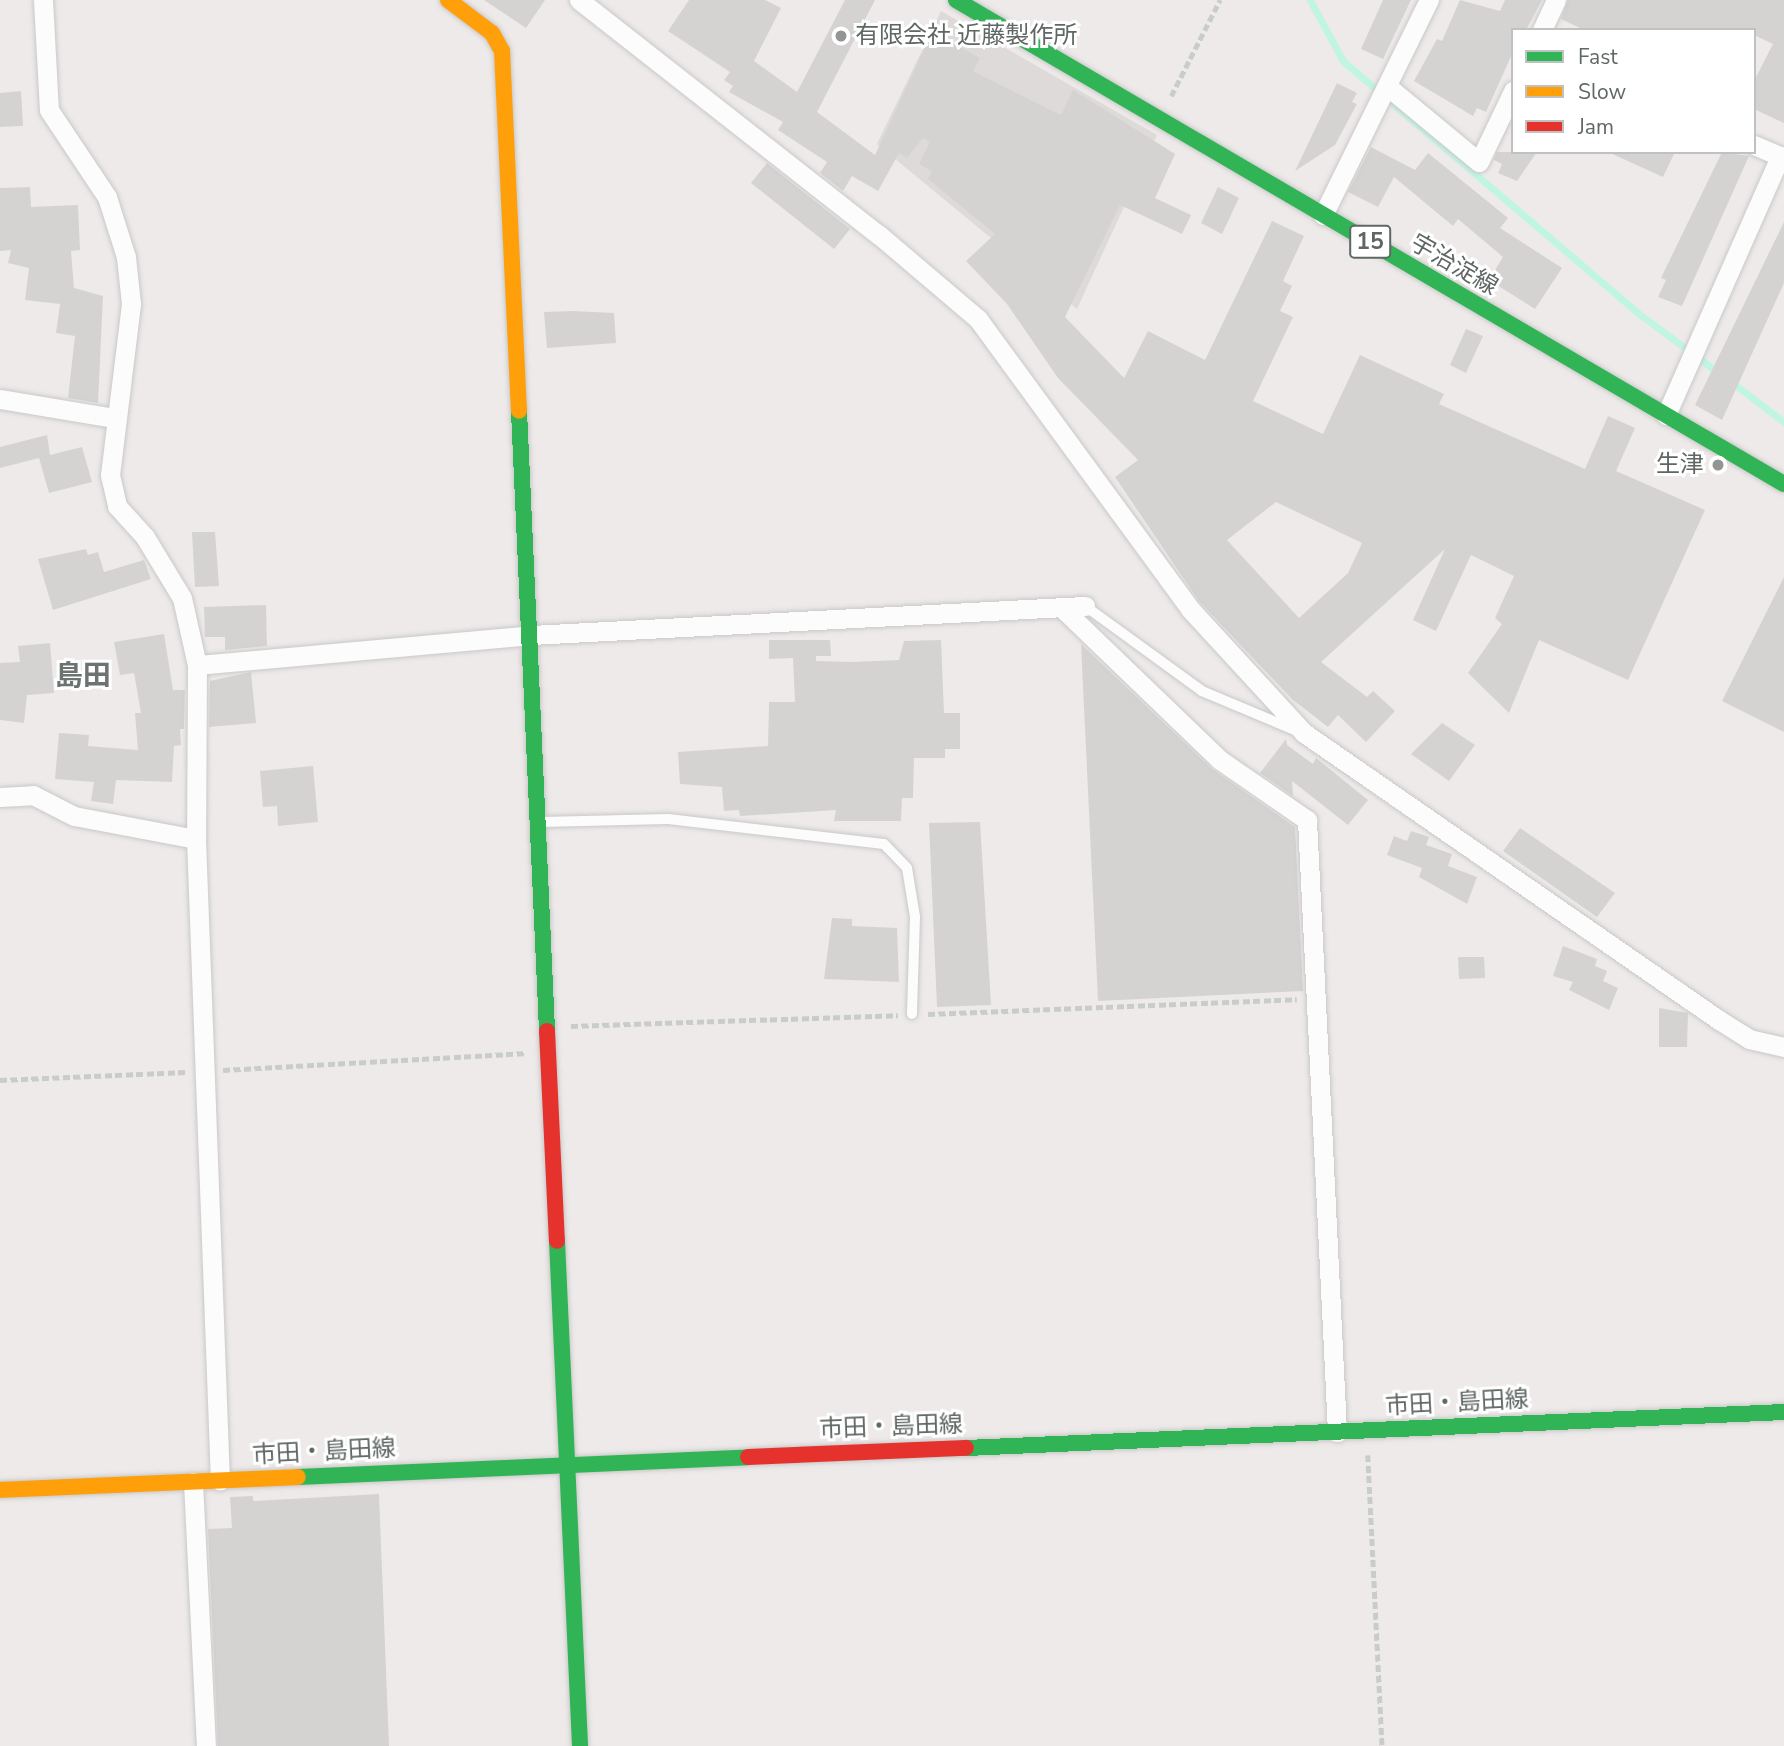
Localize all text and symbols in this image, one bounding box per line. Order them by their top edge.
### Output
place label: 有限会社 近藤製作所 [855,22,1077,50]
marker: 有限会社 近藤製作所 [833,28,849,44]
legend [1511,28,1756,154]
text: Fast [1578,43,1618,71]
text: Slow [1578,78,1626,106]
text: Jam [1578,113,1614,141]
road number: 15 [1349,222,1391,262]
street label: 宇治淀線 [1405,229,1503,301]
place label: 生津 [1656,451,1704,479]
marker: 生津 [1710,457,1726,473]
district label: 島田 [55,659,111,693]
street label: 市田・島田線 [1384,1385,1530,1421]
street label: 市田・島田線 [819,1410,963,1444]
street label: 市田・島田線 [251,1434,397,1470]

